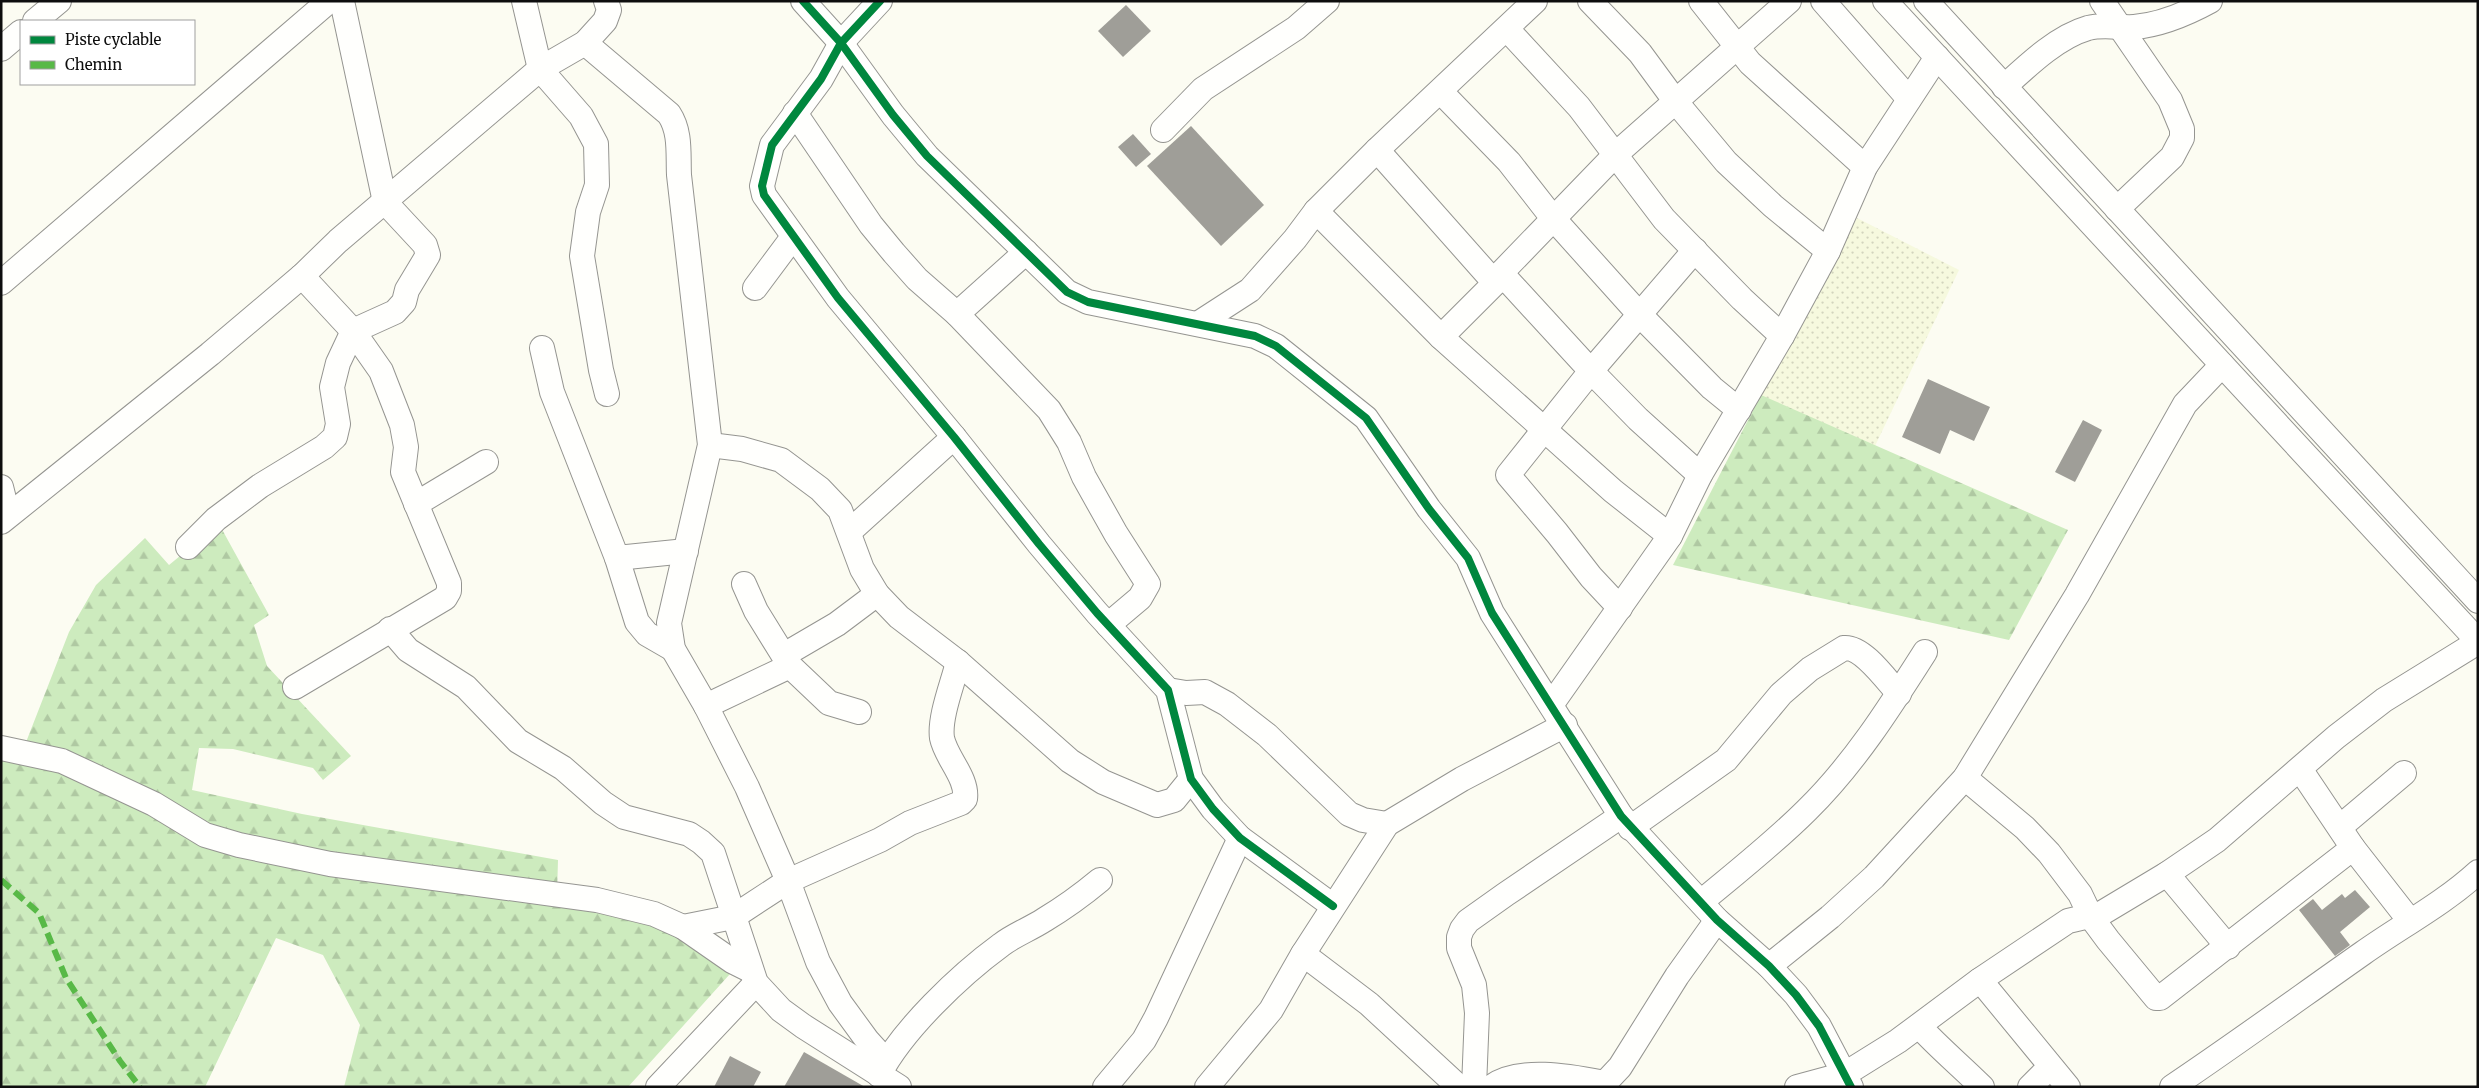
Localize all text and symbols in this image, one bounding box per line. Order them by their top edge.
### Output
legend [20,20,195,85]
text: Piste cyclable [65,30,162,49]
text: Chemin [65,55,122,74]

